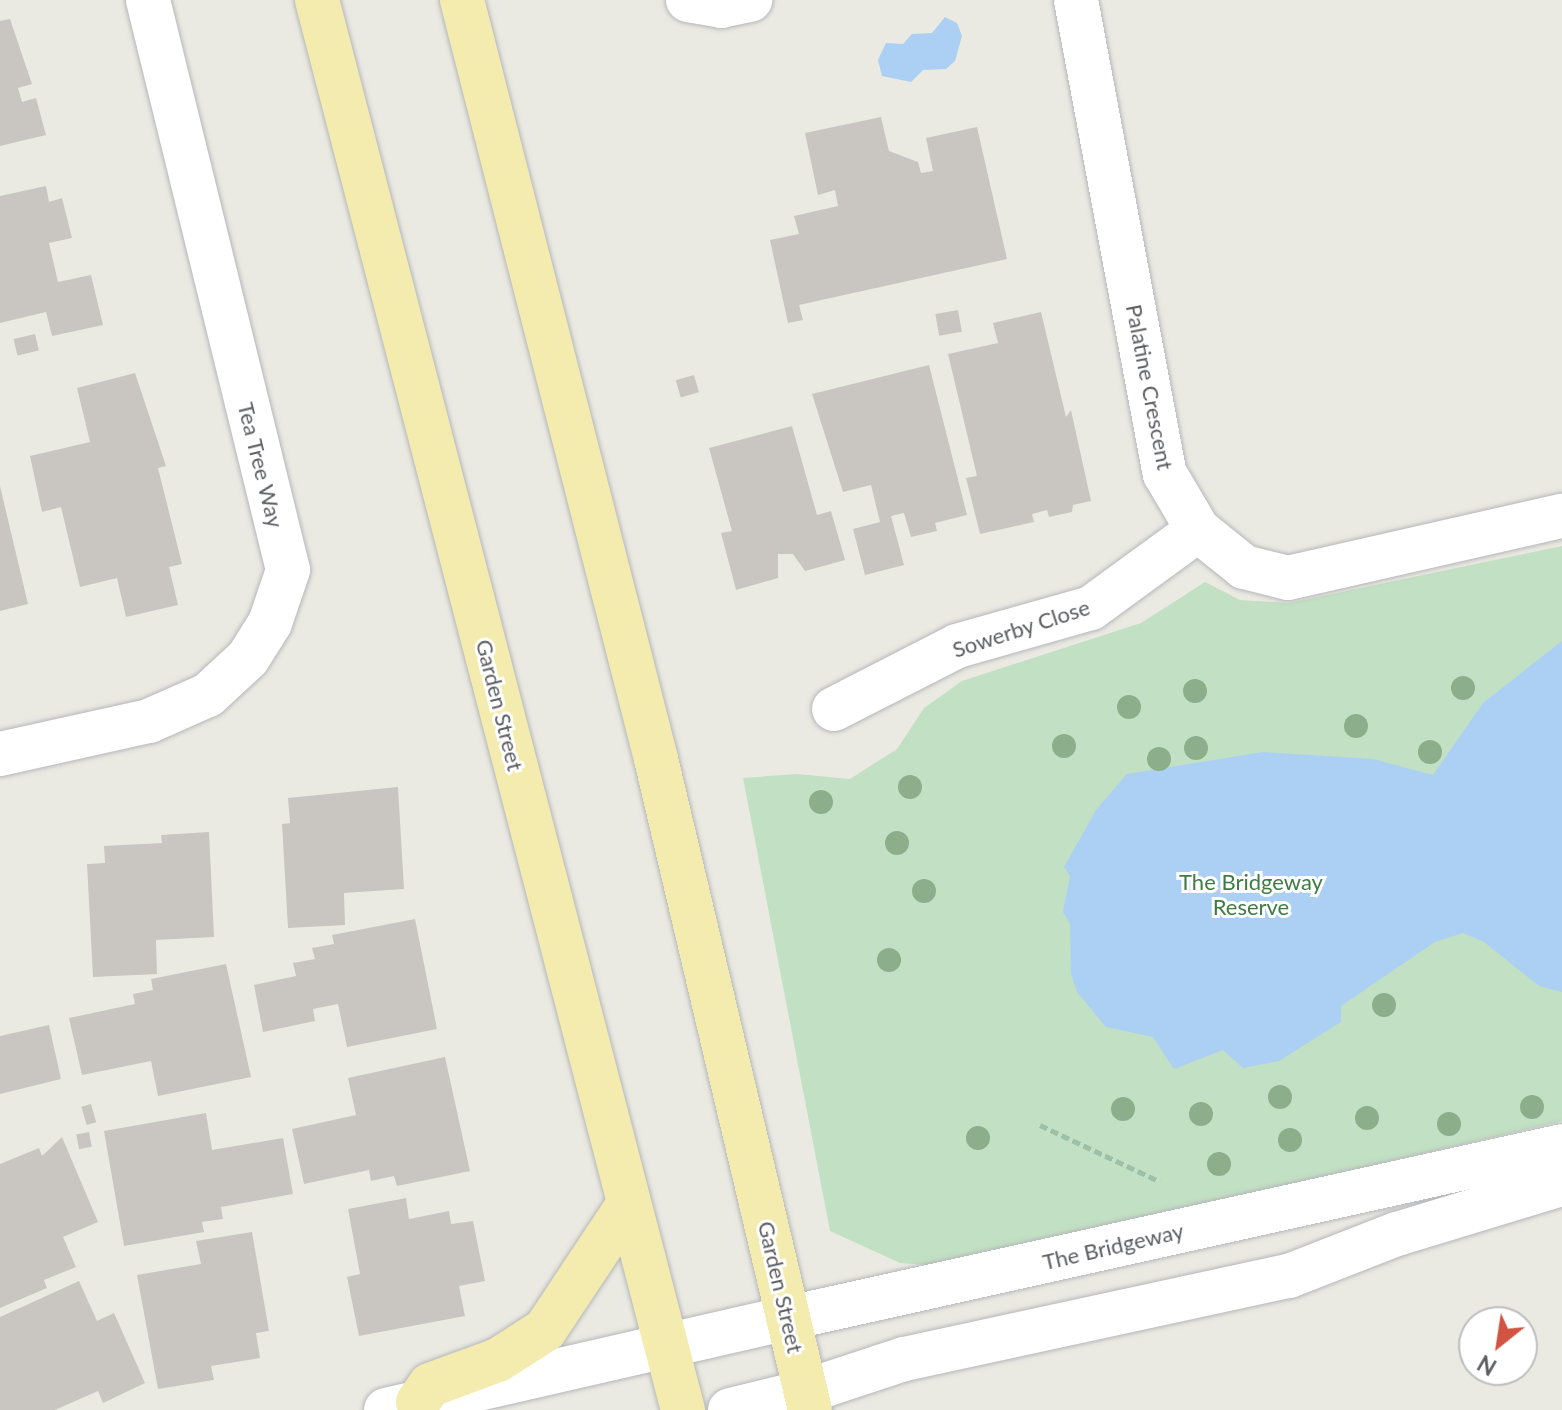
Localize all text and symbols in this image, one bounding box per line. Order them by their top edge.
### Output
street label: Palatine Crescent [1121,302,1179,472]
street label: Tea Tree Way [233,399,289,531]
street label: Sowerby Close [949,593,1093,663]
street label: Garden Street [471,637,529,773]
park label: The Bridgeway Reserve [1179,868,1323,920]
street label: The Bridgeway [1040,1217,1186,1275]
street label: Garden Street [753,1219,809,1355]
north arrow [1458,1306,1538,1386]
text: N [1473,1350,1501,1381]

